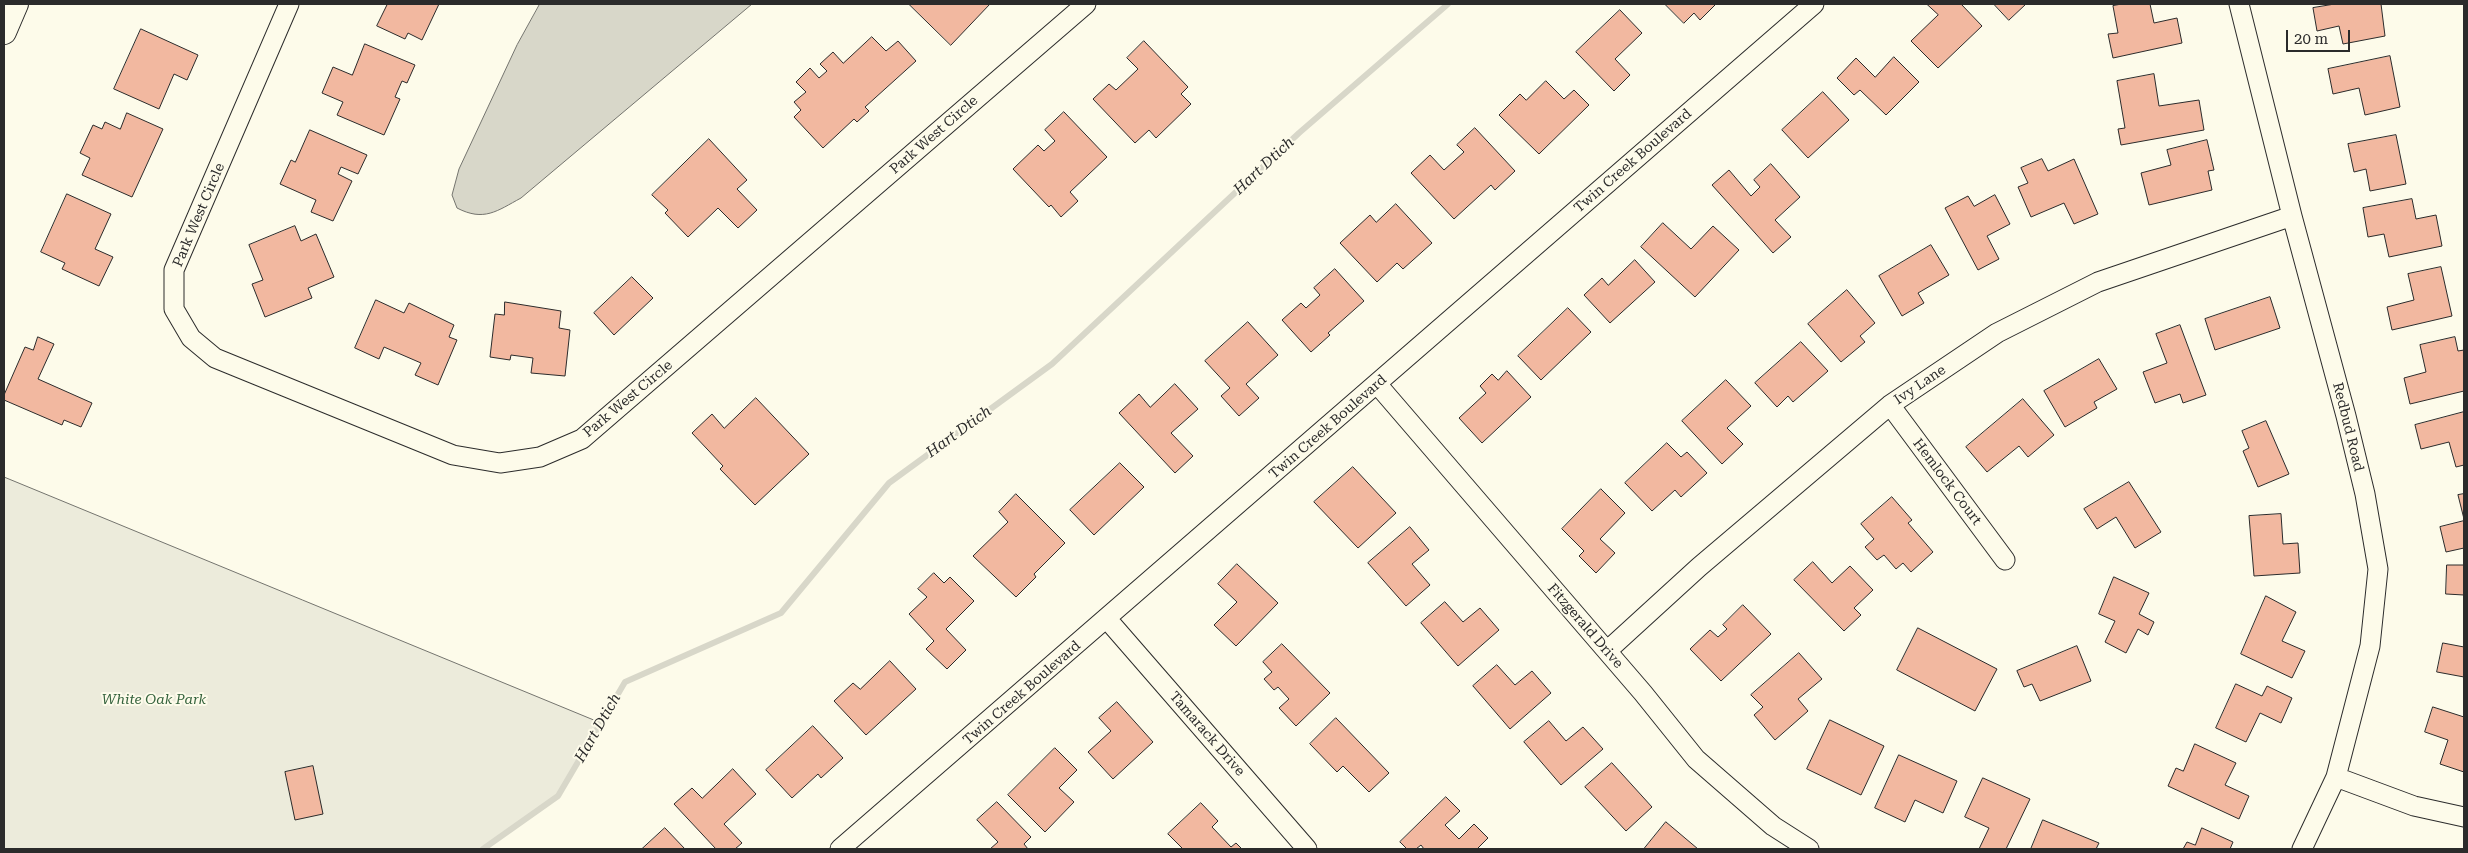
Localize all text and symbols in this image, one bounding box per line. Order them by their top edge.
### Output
scale bar [2288,20,2352,52]
text: 20 m [2294,30,2328,48]
street label: Park West Circle [887,92,981,178]
street label: Twin Creek Boulevard [1571,105,1695,217]
water label: Hart Dtich [1230,133,1298,199]
street label: Park West Circle [170,161,228,269]
street label: Park West Circle [580,357,676,441]
street label: Ivy Lane [1891,362,1949,408]
street label: Twin Creek Boulevard [1266,371,1390,483]
street label: Redbud Road [2329,381,2367,473]
water label: Hart Dtich [923,402,995,462]
street label: Hemlock Court [1909,436,1985,528]
street label: Fitzgerald Drive [1544,580,1626,672]
street label: Twin Creek Boulevard [960,637,1084,749]
street label: Tamarack Drive [1166,688,1248,780]
water label: Hart Dtich [571,691,625,765]
park label: White Oak Park [102,692,206,708]

